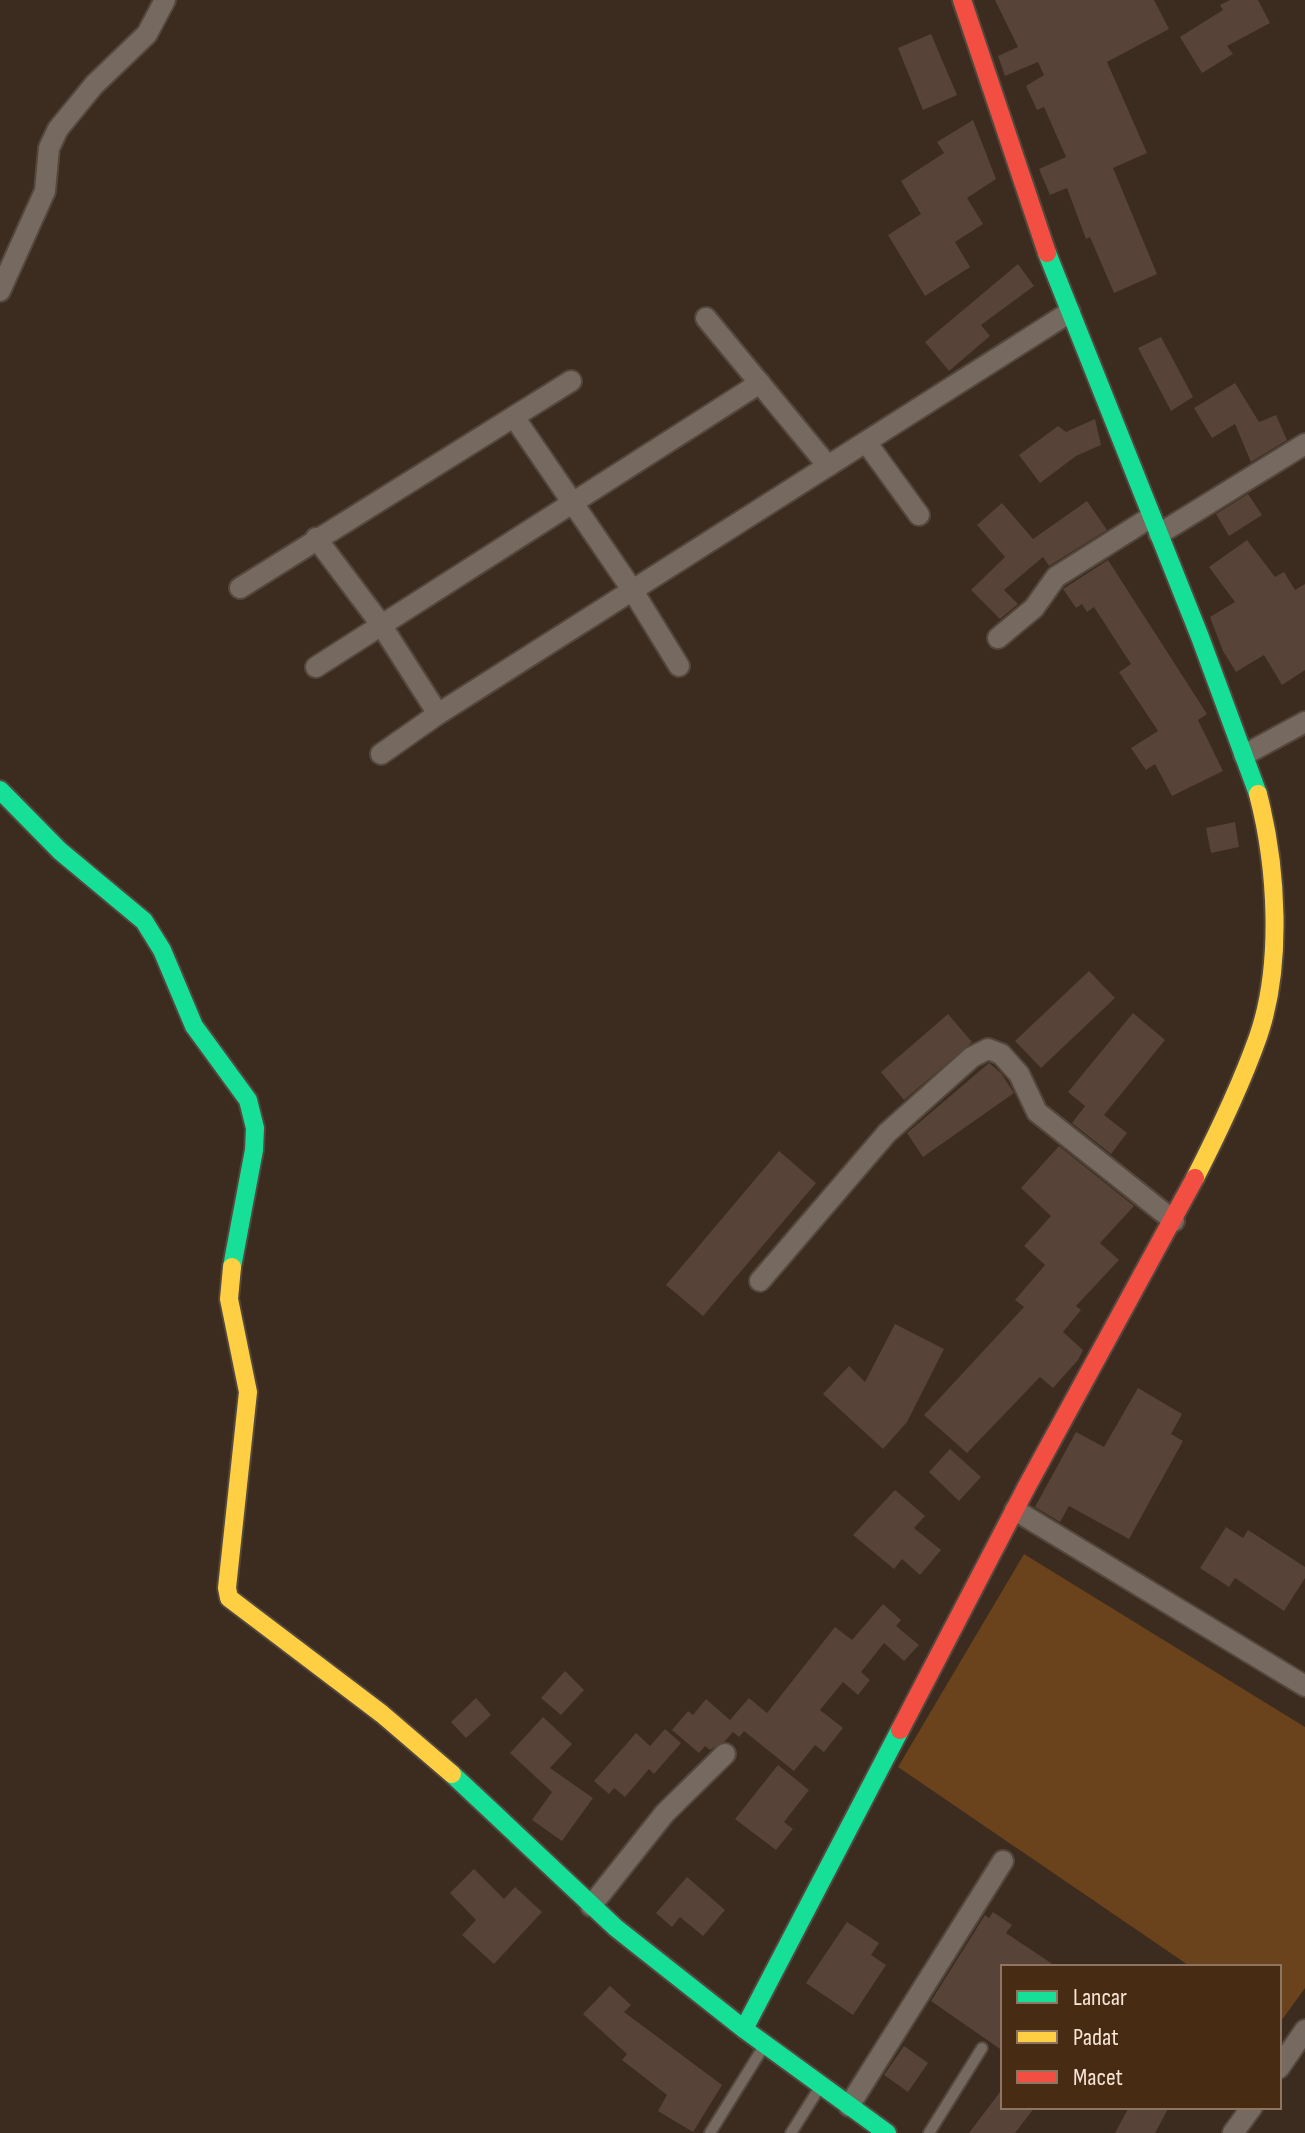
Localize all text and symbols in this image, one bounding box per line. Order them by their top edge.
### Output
legend [1001,1965,1281,2109]
text: Lancar [1073,1983,1127,2012]
text: Padat [1073,2023,1119,2052]
text: Macet [1073,2063,1123,2092]

